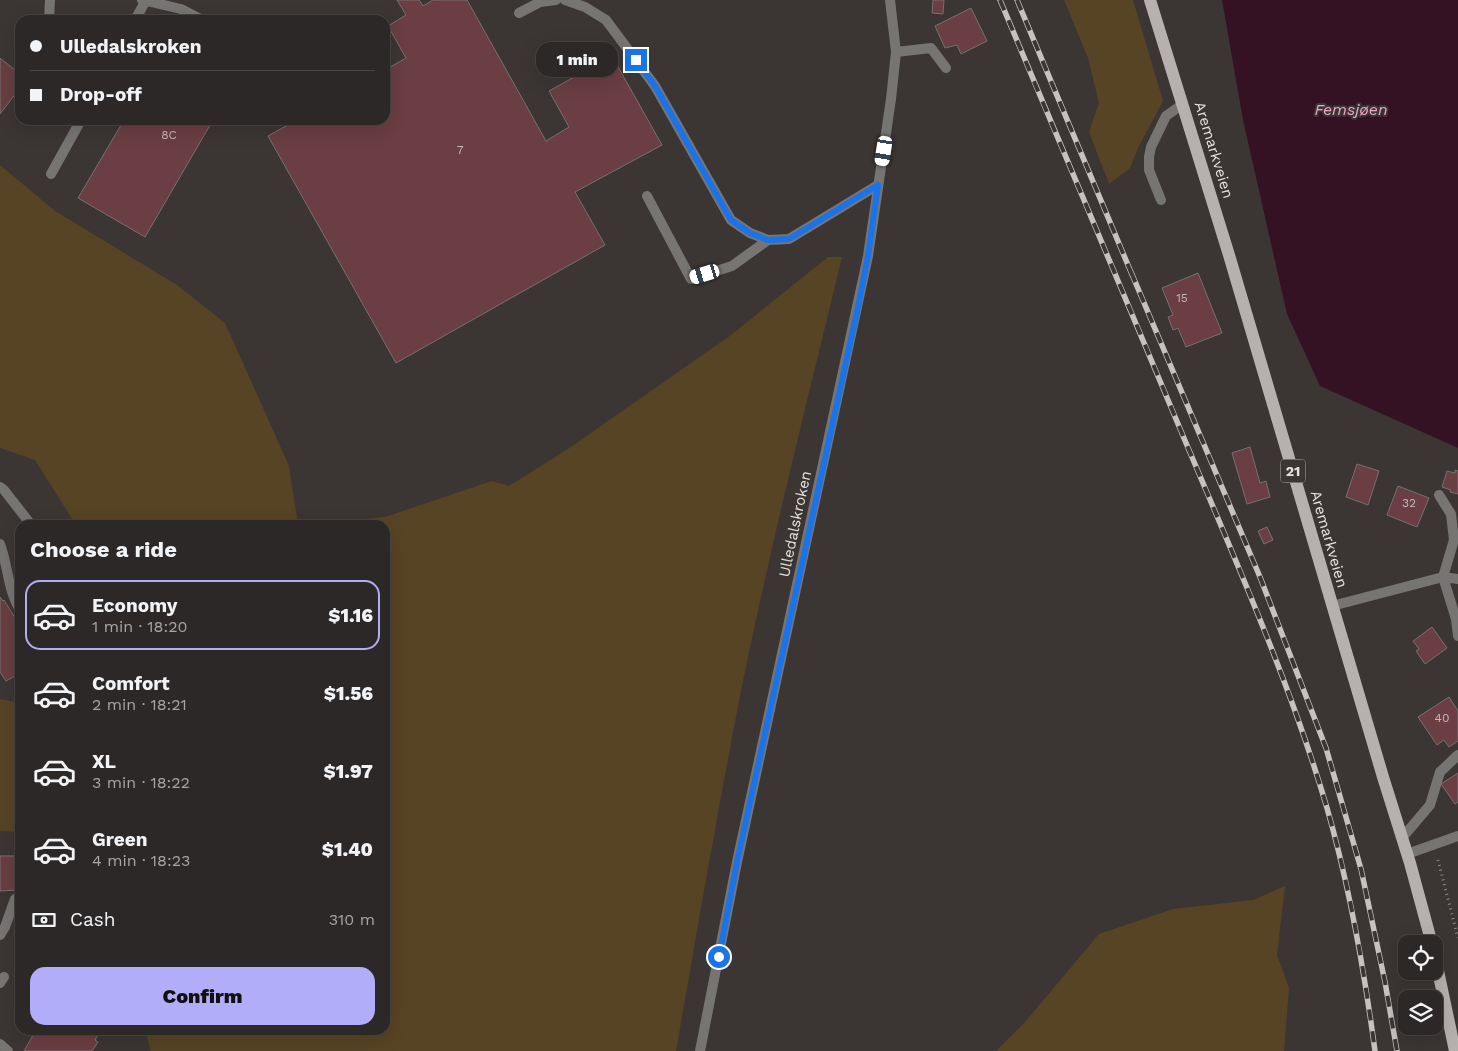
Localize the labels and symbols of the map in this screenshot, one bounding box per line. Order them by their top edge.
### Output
callout: 1 min [536,42,618,78]
route end [625,49,647,71]
street label: Aremarkveien [1191,99,1237,201]
water label: Femsjøen [1314,100,1388,119]
house number: 8C [161,128,177,142]
car [874,135,893,167]
house number: 7 [457,143,464,157]
car [688,262,721,286]
house number: 15 [1176,291,1188,305]
road number: 21 [1280,460,1306,482]
street label: Ulledalskroken [775,469,815,579]
street label: Aremarkveien [1307,488,1351,590]
house number: 32 [1402,496,1416,510]
house number: 40 [1435,711,1449,725]
route start [708,946,730,968]

